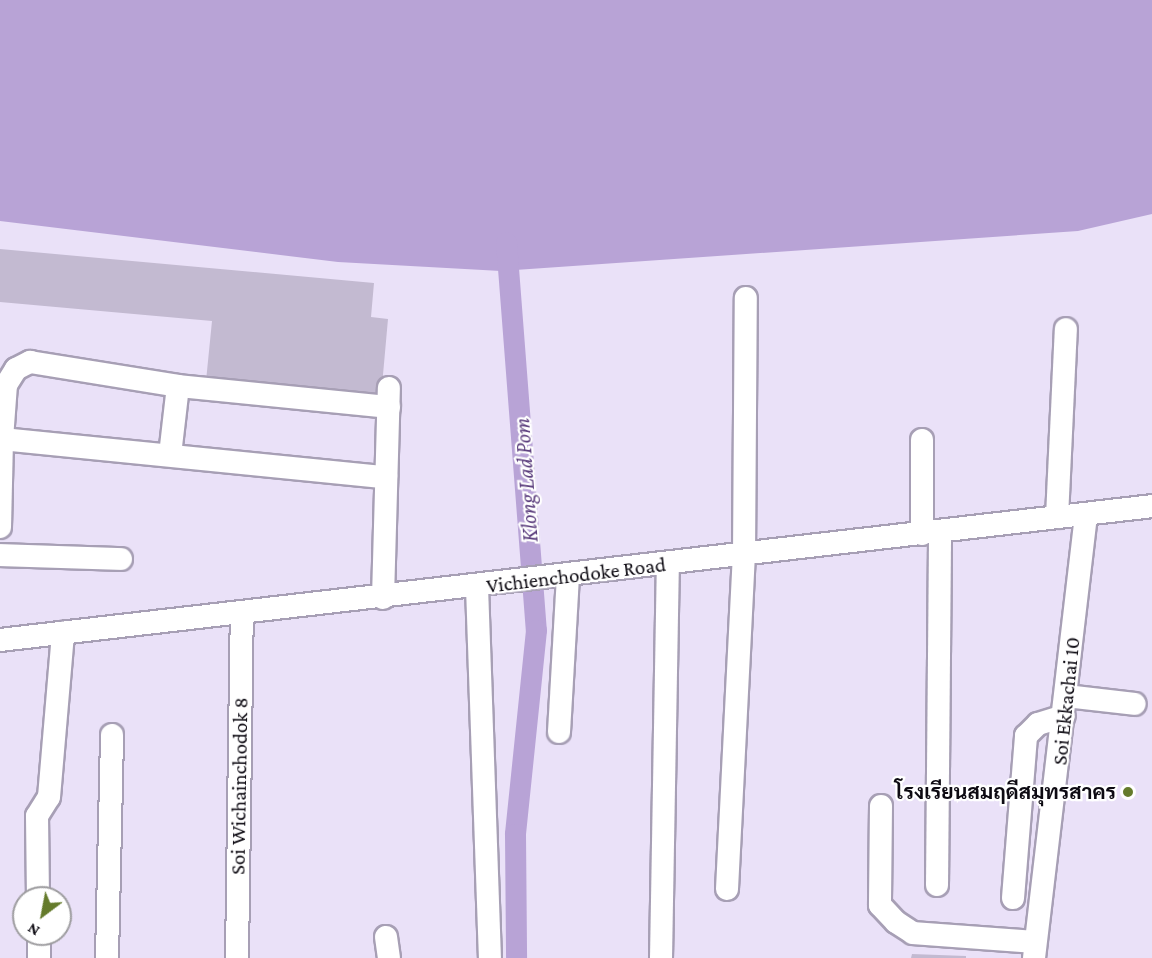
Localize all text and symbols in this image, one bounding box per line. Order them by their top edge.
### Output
water label: Klong Lad Pom [508,417,544,543]
street label: Vichienchodoke Road [485,551,667,599]
street label: Soi Ekkachai 10 [1047,636,1085,766]
street label: Soi Wichainchodok 8 [225,697,253,875]
place label: โรงเรียนสมฤดีสมุทรสาคร [895,779,1116,805]
marker: โรงเรียนสมฤดีสมุทรสาคร [1121,785,1135,799]
north arrow [12,886,72,946]
text: N [24,920,42,940]

